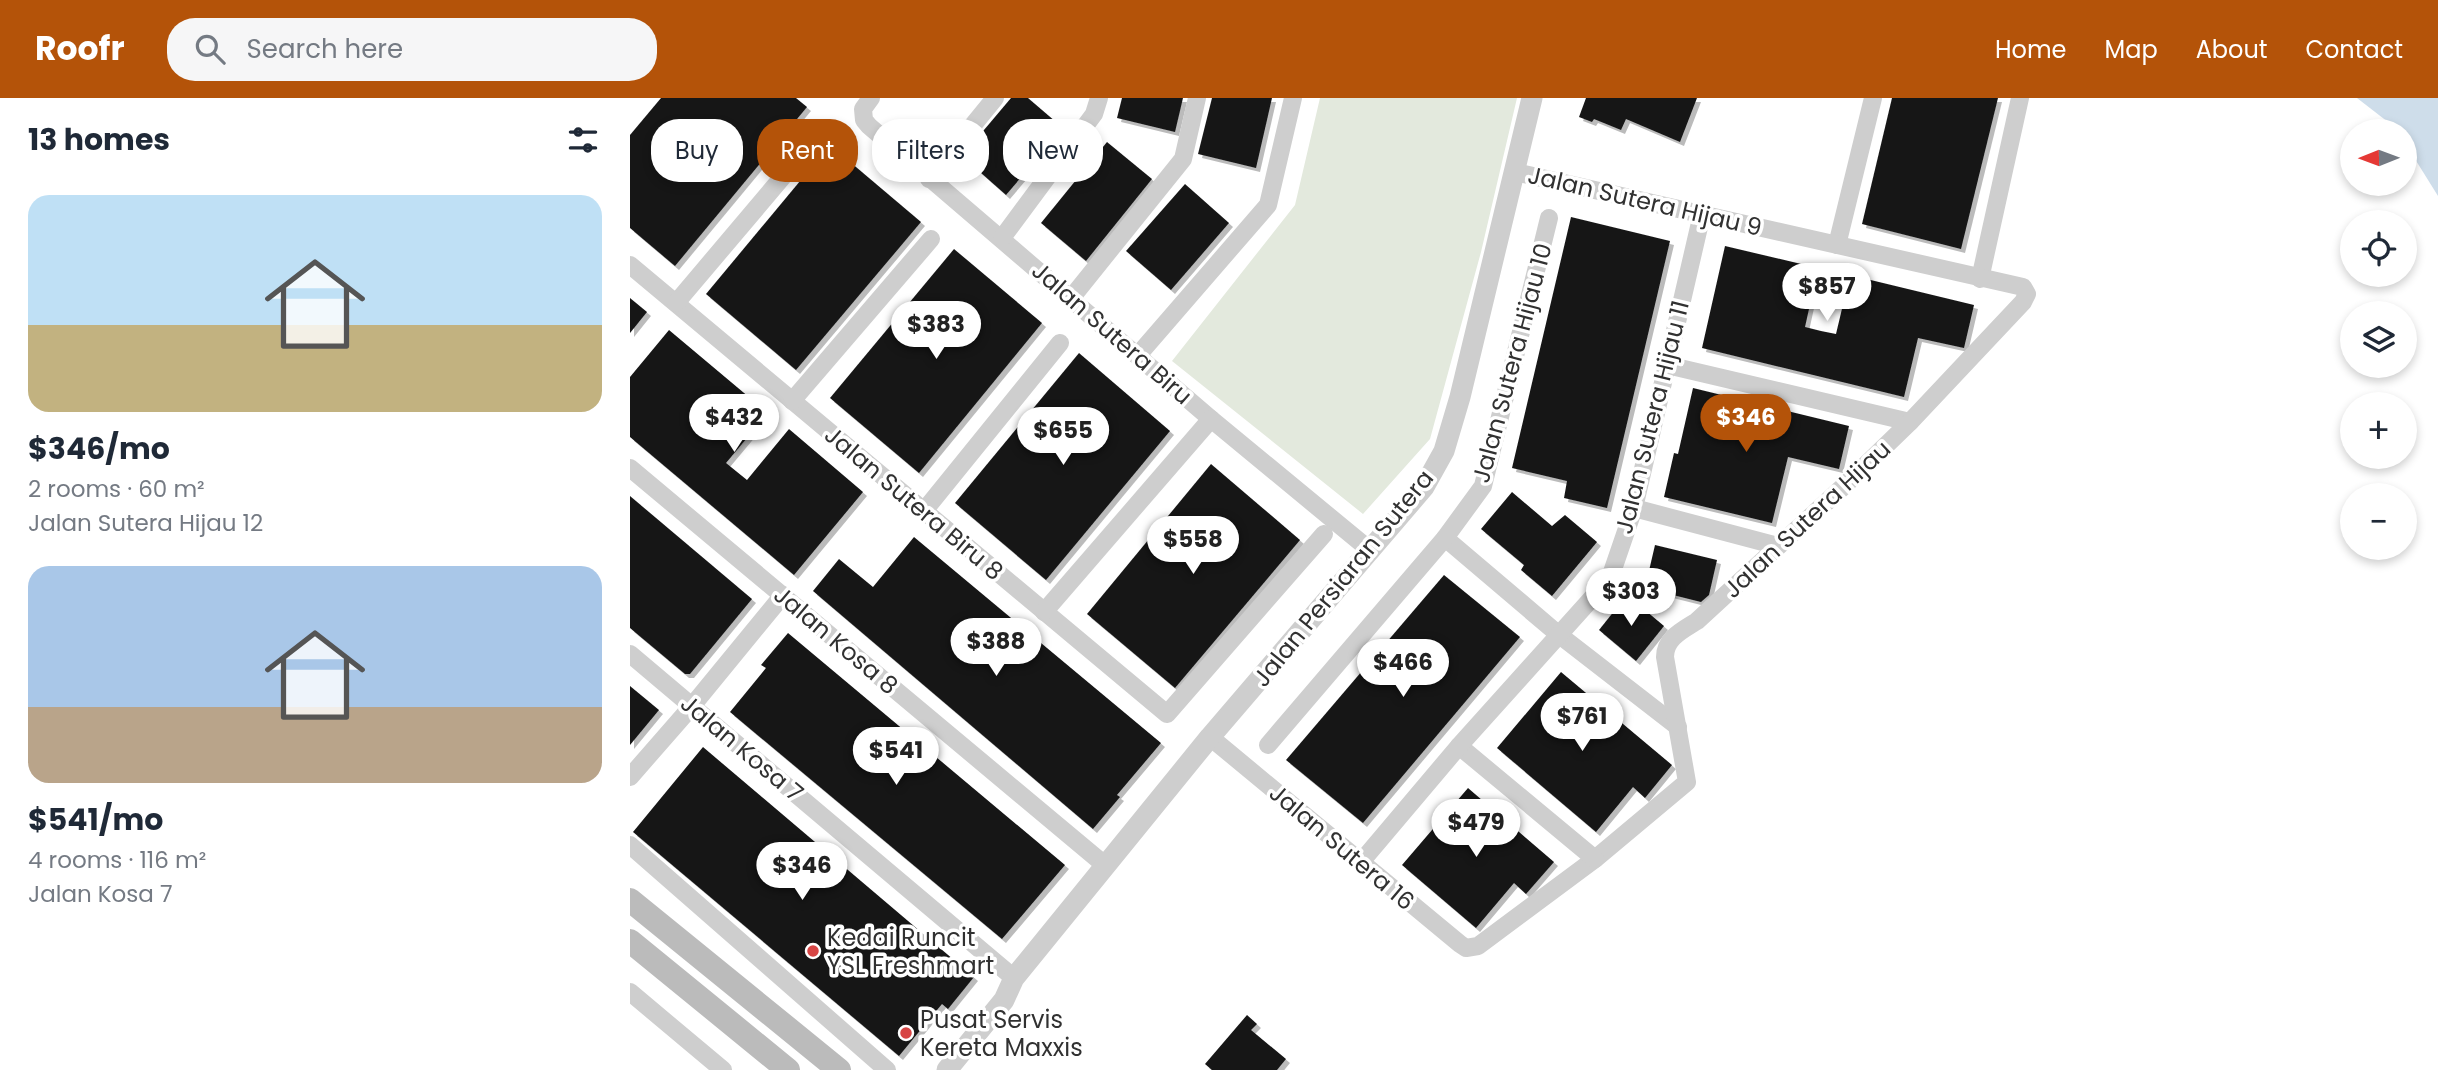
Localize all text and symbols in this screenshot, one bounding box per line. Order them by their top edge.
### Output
search box [167,18,657,81]
text: Roofr [35,25,125,72]
icon: search [191,30,229,68]
text: Search here [247,31,403,67]
text: Home [1995,33,2067,66]
text: Map [2105,33,2158,66]
text: About [2196,33,2267,66]
text: Contact [2305,33,2403,66]
text: 13 homes [28,118,170,161]
chip: Buy [651,119,743,182]
chip: Rent [757,119,858,182]
chip: Filters [872,119,989,182]
chip: New [1003,119,1103,182]
north arrow [2340,119,2417,196]
map controls [2340,119,2417,560]
icon: filters [564,121,602,159]
street label: Jalan Sutera Hijau 9 [1525,158,1765,244]
button: locate [2340,210,2417,287]
street label: Jalan Sutera Hijau 10 [1464,240,1560,486]
icon: home [252,241,378,367]
street label: Jalan Sutera Biru [1025,254,1199,412]
pin: $857 [1786,264,1868,323]
text: $857 [1798,270,1856,302]
street label: Jalan Sutera Hijau 11 [1607,297,1697,537]
button: layers [2340,301,2417,378]
pin: $383 [895,302,977,361]
text: $383 [907,308,965,340]
button: + [2340,392,2417,469]
pin: $432 [693,394,775,454]
pin: $346 [1705,394,1787,454]
text: $432 [705,401,763,433]
text: $346 [1716,401,1776,433]
pin: $655 [1022,408,1104,467]
text: $655 [1033,414,1093,446]
street label: Jalan Sutera Biru 8 [818,418,1010,588]
text: $346/mo [28,427,170,470]
street label: Jalan Sutera Hijau [1716,433,1898,605]
street label: Jalan Persiaran Sutera [1245,463,1441,693]
text: 2 rooms · 60 m² [28,473,205,505]
button: − [2340,483,2417,560]
text: Jalan Sutera Hijau 12 [28,507,263,539]
pin: $558 [1152,517,1234,576]
text: $558 [1163,523,1223,555]
pin: $303 [1590,568,1672,628]
text: $303 [1602,575,1660,607]
street label: Jalan Kosa 8 [767,578,905,702]
icon: home [252,612,378,738]
pin: $388 [955,618,1037,678]
text: $388 [967,625,1025,657]
pin: $466 [1362,640,1444,699]
text: $466 [1373,646,1433,678]
street label: Jalan Kosa 7 [674,687,810,809]
pin: $761 [1541,694,1623,753]
text: $761 [1557,700,1607,732]
pin: $541 [855,728,937,787]
text: $541 [869,734,923,766]
street label: Jalan Sutera 16 [1262,776,1422,918]
text: $541/mo [28,798,163,841]
pin: $479 [1435,800,1517,859]
text: $479 [1447,806,1505,838]
pin: $346 [761,842,843,902]
text: 4 rooms · 116 m² [28,844,206,876]
text: $346 [772,849,832,881]
text: Jalan Kosa 7 [28,878,173,910]
place label: Kedai Runcit YSL Freshmart [827,921,994,982]
marker: Kedai Runcit YSL Freshmart [805,943,821,959]
place label: Pusat Servis Kereta Maxxis [920,1003,1083,1064]
marker: Pusat Servis Kereta Maxxis [898,1025,914,1041]

